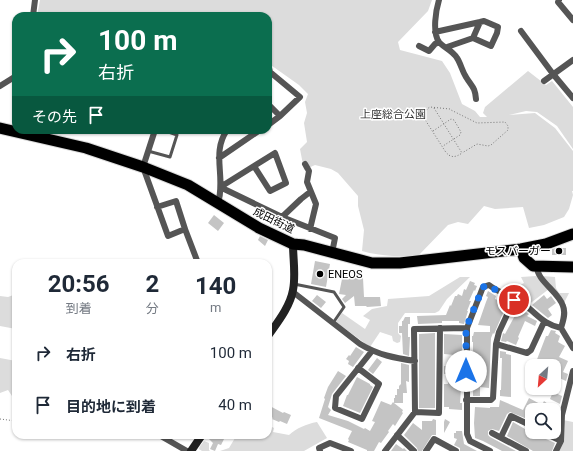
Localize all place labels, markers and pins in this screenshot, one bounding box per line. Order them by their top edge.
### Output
place label: モスバーガー [485,245,551,258]
marker: モスバーガー [554,246,564,256]
place label: ENEOS [328,268,363,281]
marker: ENEOS [315,269,325,279]
pin [497,283,531,317]

